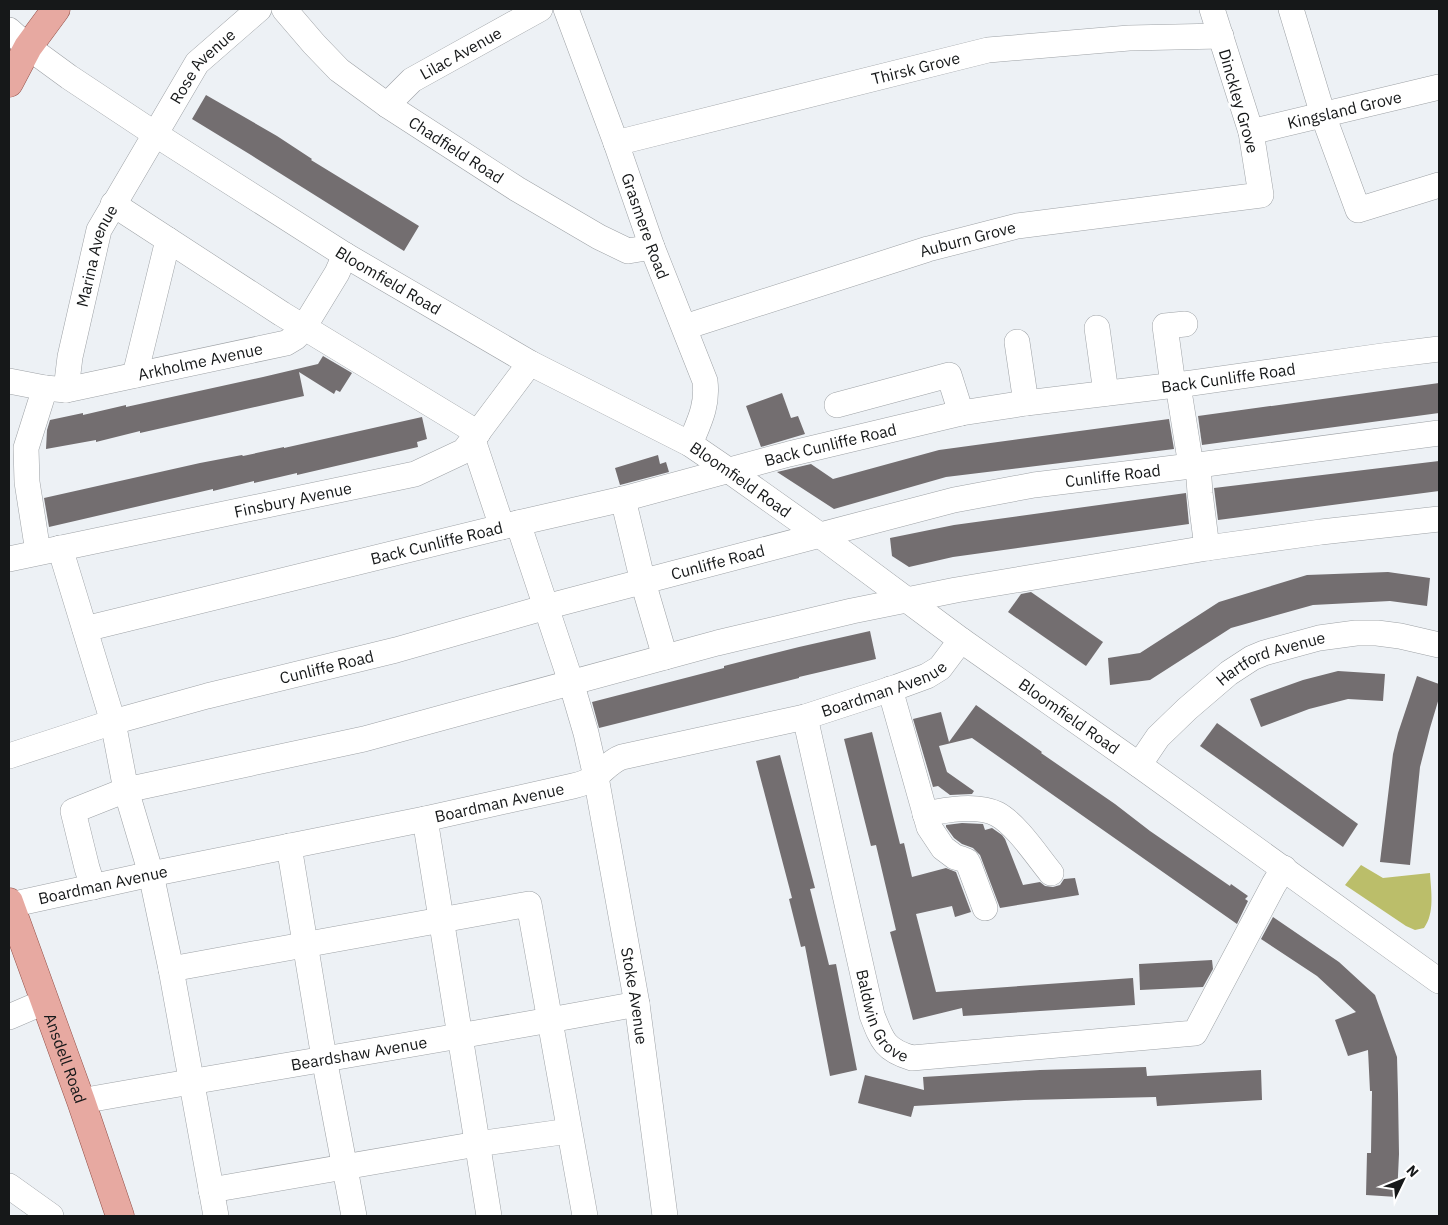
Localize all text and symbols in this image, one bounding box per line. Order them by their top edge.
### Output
street label: Lilac Avenue [416,22,505,84]
street label: Rose Avenue [165,24,239,107]
street label: Thirsk Grove [869,47,962,89]
street label: Dinckley Grove [1215,47,1263,156]
street label: Kingsland Grove [1285,86,1404,133]
street label: Chadfield Road [405,112,507,188]
street label: Grasmere Road [617,170,674,282]
street label: Marina Avenue [72,201,122,309]
street label: Auburn Grove [917,217,1018,261]
street label: Bloomfield Road [332,242,445,319]
street label: Arkholme Avenue [136,338,265,384]
street label: Back Cunliffe Road [1160,358,1297,397]
street label: Back Cunliffe Road [762,419,899,470]
street label: Bloomfield Road [686,437,795,522]
street label: Cunliffe Road [1064,460,1162,491]
street label: Finsbury Avenue [232,477,354,522]
street label: Back Cunliffe Road [368,517,505,569]
street label: Cunliffe Road [669,540,767,584]
street label: Hartford Avenue [1212,627,1326,690]
street label: Cunliffe Road [277,646,376,688]
street label: Boardman Avenue [819,657,951,721]
street label: Bloomfield Road [1015,674,1124,758]
street label: Boardman Avenue [433,778,566,827]
street label: Boardman Avenue [36,861,169,909]
street label: Stoke Avenue [617,946,652,1046]
street label: Baldwin Grove [852,967,911,1066]
street label: Ansdell Road [40,1010,91,1106]
street label: Beardshaw Avenue [289,1032,429,1075]
north arrow [1378,1155,1428,1205]
text: N [1402,1161,1423,1181]

